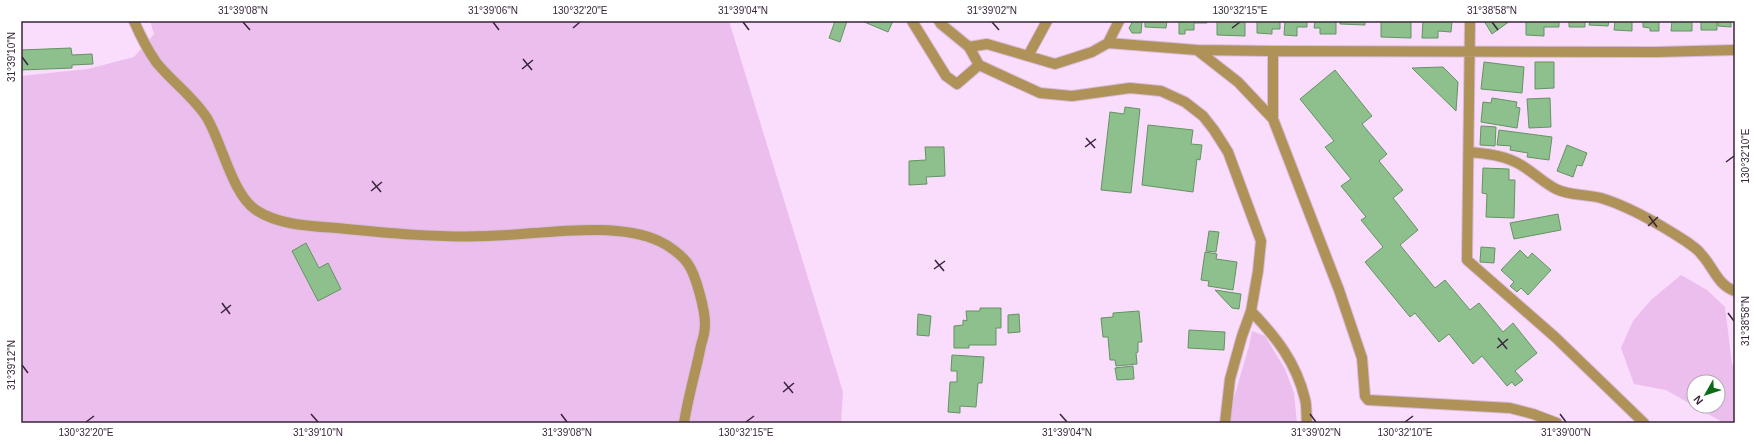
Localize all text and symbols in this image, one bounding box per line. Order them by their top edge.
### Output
text: 31°39'08"N [218,5,268,16]
text: 31°39'06"N [468,5,518,16]
text: 130°32'20"E [552,5,608,16]
text: 31°39'04"N [718,5,768,16]
text: 31°39'02"N [967,5,1017,16]
text: 130°32'15"E [1212,5,1268,16]
text: 31°38'58"N [1467,5,1517,16]
text: 31°39'10"N [6,32,17,82]
text: 130°32'10"E [1740,128,1751,184]
text: 31°38'58"N [1740,296,1751,346]
text: 31°39'12"N [6,340,17,390]
north arrow [1686,374,1726,414]
text: N [1691,393,1705,407]
text: 130°32'20"E [58,427,114,438]
text: 31°39'10"N [293,427,343,438]
text: 31°39'08"N [542,427,592,438]
text: 130°32'15"E [718,427,774,438]
text: 31°39'04"N [1042,427,1092,438]
text: 31°39'02"N [1291,427,1341,438]
text: 130°32'10"E [1377,427,1433,438]
text: 31°39'00"N [1541,427,1591,438]

